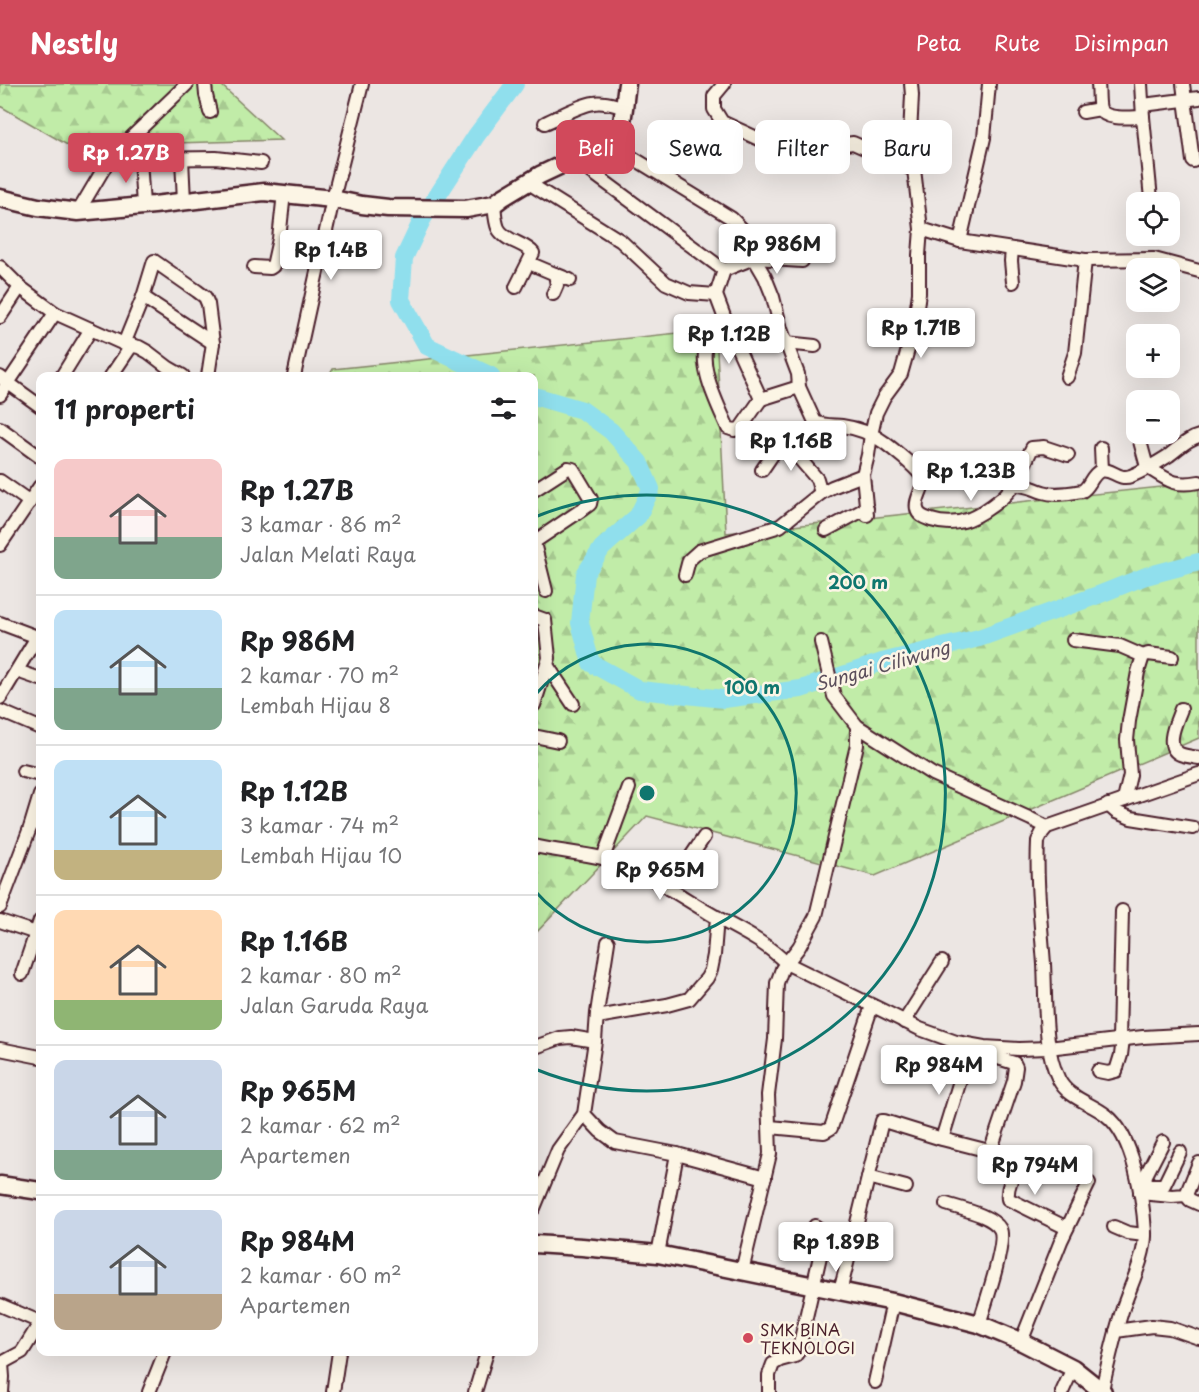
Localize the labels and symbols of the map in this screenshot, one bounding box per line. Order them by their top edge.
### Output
pin: Rp 1.27B [64,133,188,184]
pin: Rp 986M [722,224,832,275]
pin: Rp 1.4B [276,230,386,281]
pin: Rp 1.71B [859,308,983,359]
pin: Rp 1.12B [667,314,791,365]
pin: Rp 1.16B [729,421,853,472]
pin: Rp 1.23B [909,451,1033,502]
text: 200 m [828,568,888,595]
water label: Sungai Ciliwung [812,632,954,697]
text: 100 m [724,673,780,700]
centre of rings [637,783,657,803]
pin: Rp 965M [605,850,715,901]
pin: Rp 984M [884,1045,994,1096]
pin: Rp 794M [980,1145,1090,1196]
pin: Rp 1.89B [774,1222,898,1273]
place label: SMK BINA TEKNOLOGI [760,1317,855,1359]
marker: SMK BINA TEKNOLOGI [741,1331,755,1345]

